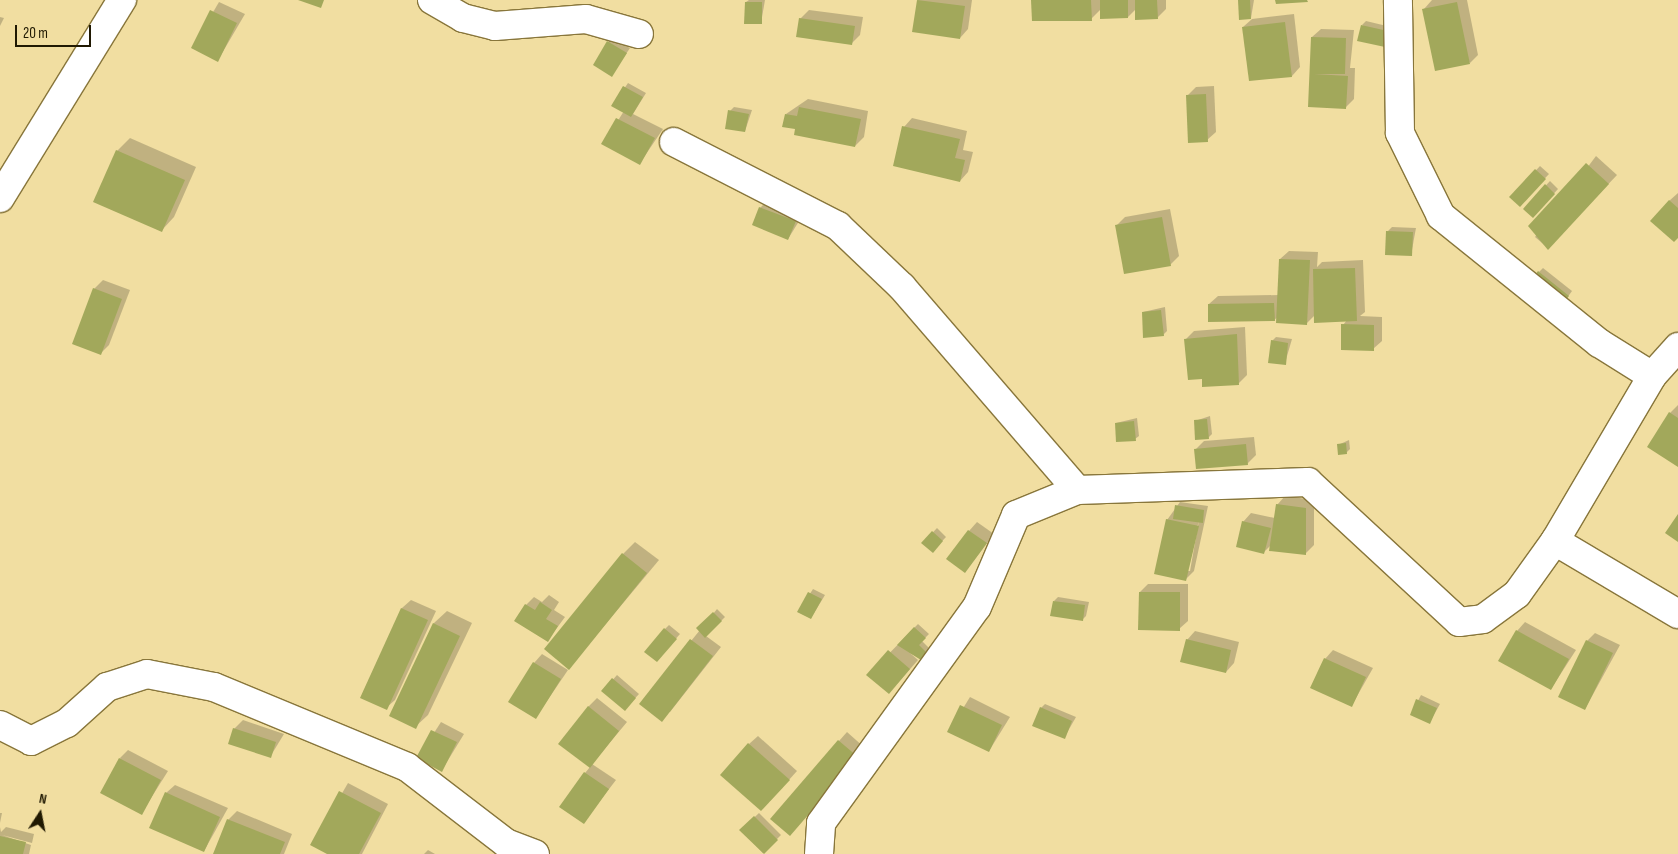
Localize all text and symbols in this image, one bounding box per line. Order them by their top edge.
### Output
scale bar [18,15,94,47]
text: 20 m [23,24,48,43]
north arrow [15,789,65,839]
text: N [38,790,48,808]

